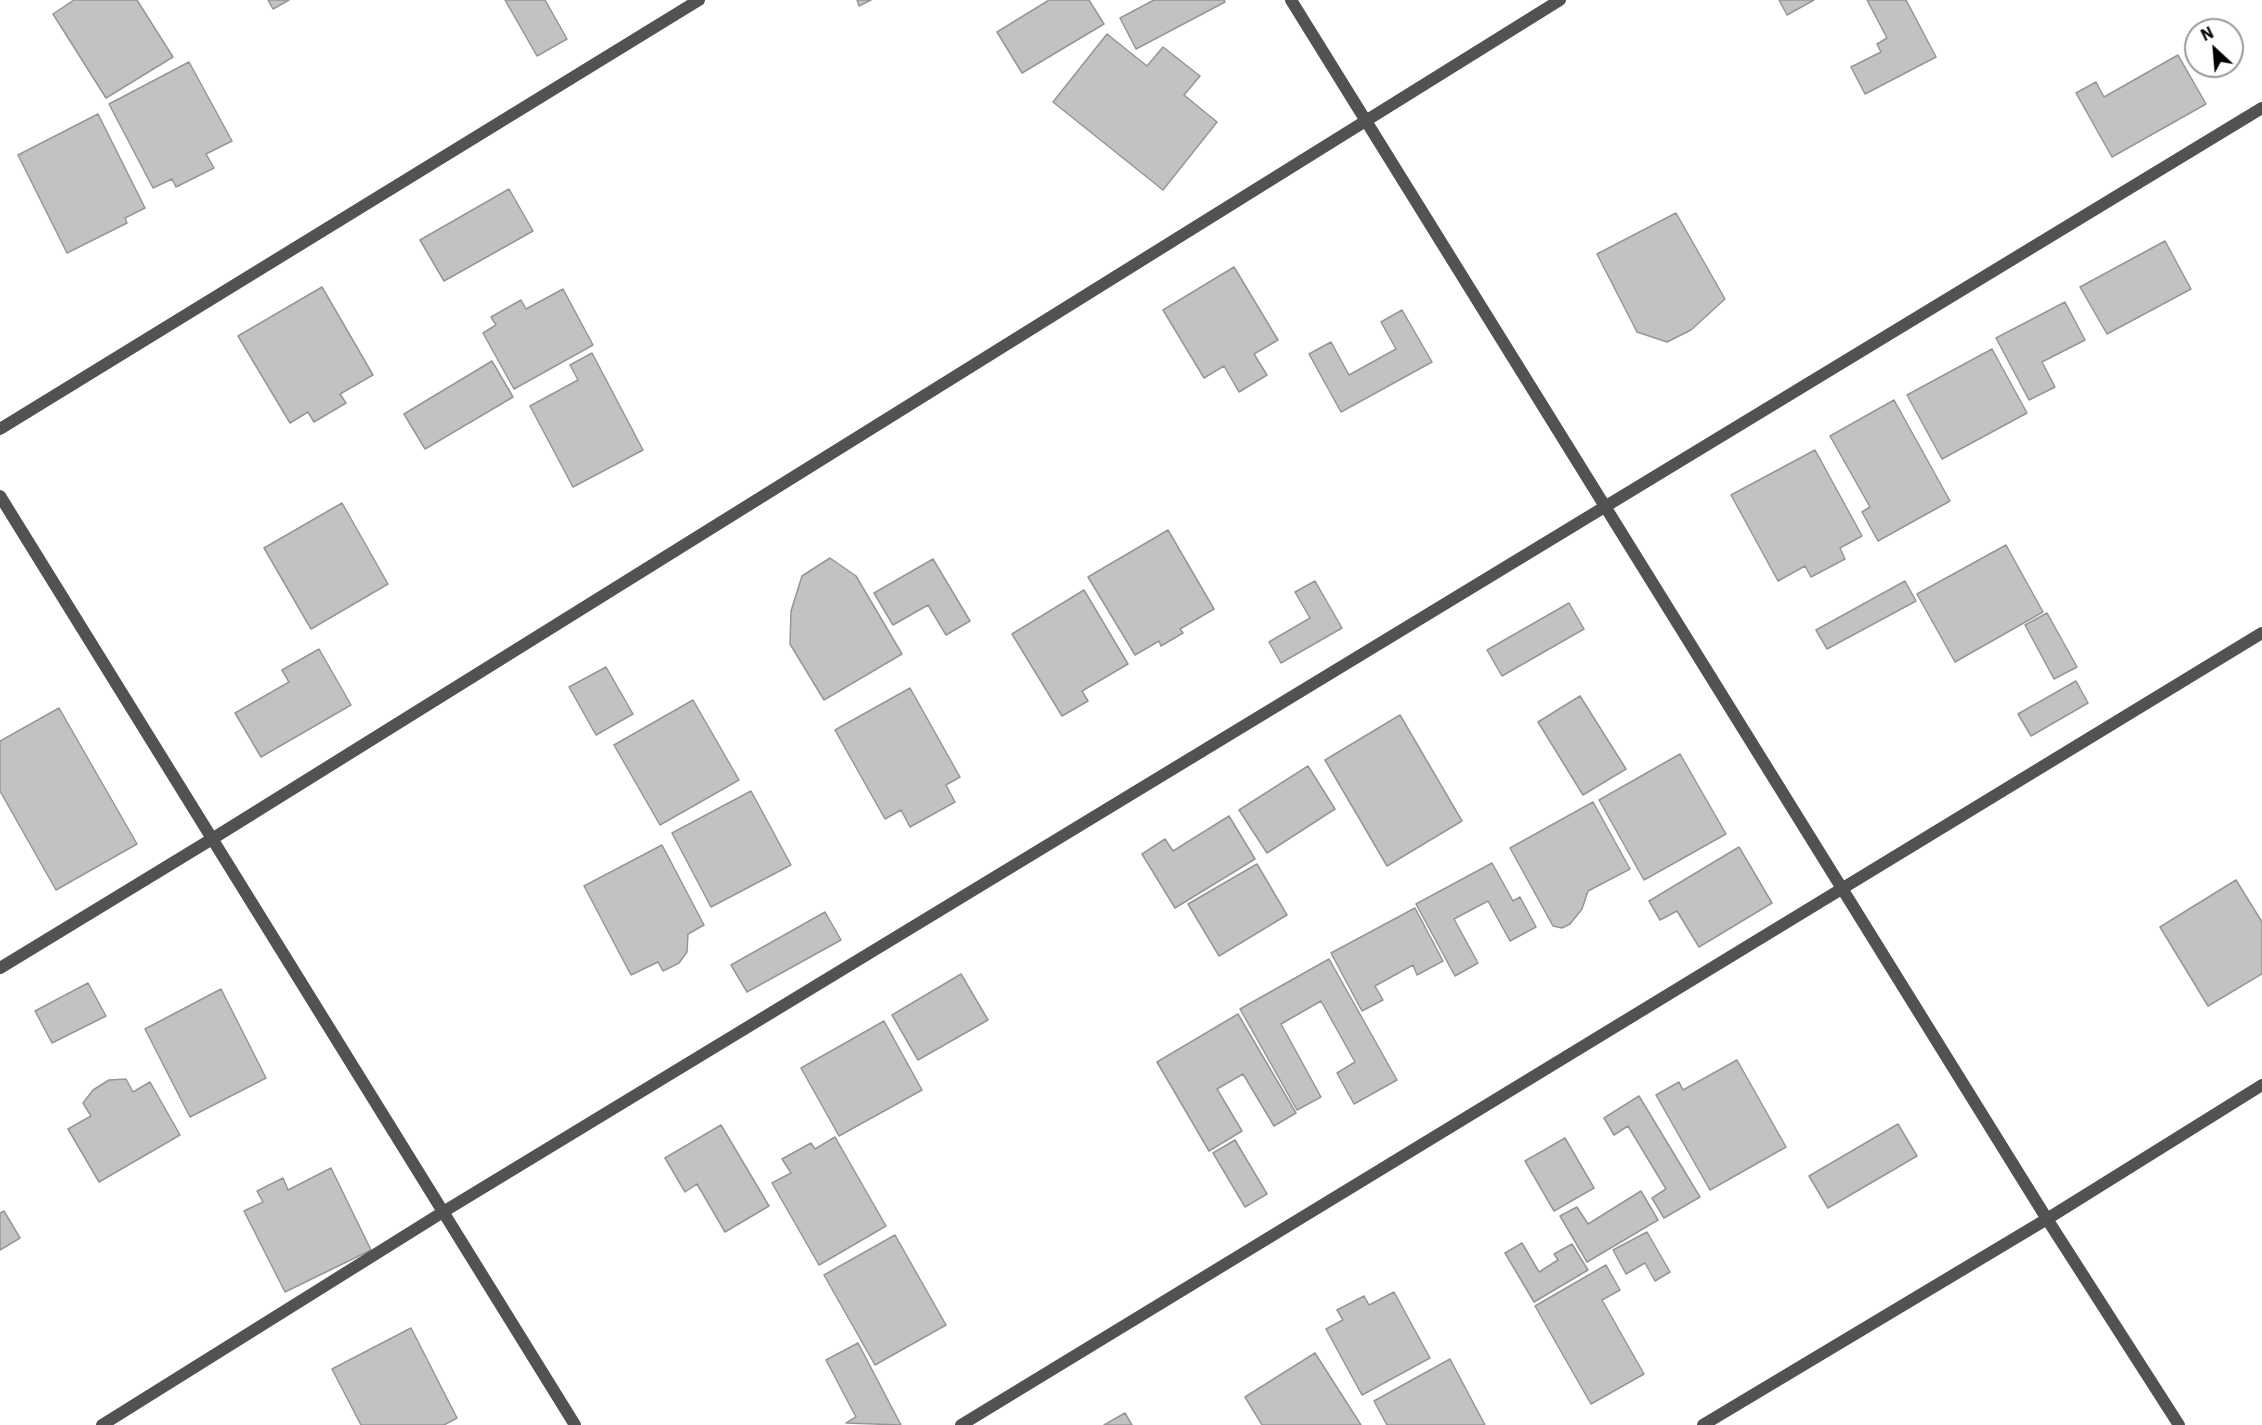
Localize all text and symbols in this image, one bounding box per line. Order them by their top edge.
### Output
north arrow [2184,18,2244,78]
text: N [2197,22,2217,45]

